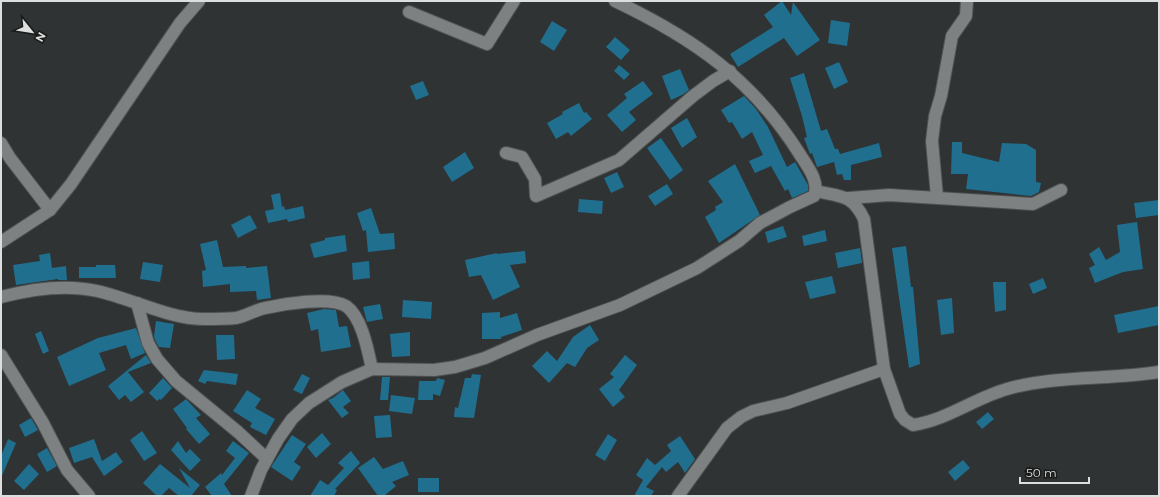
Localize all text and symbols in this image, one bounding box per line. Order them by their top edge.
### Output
north arrow [12,12,52,52]
text: N [32,30,49,44]
scale bar [1020,459,1089,485]
text: 50 m [1026,465,1057,480]

